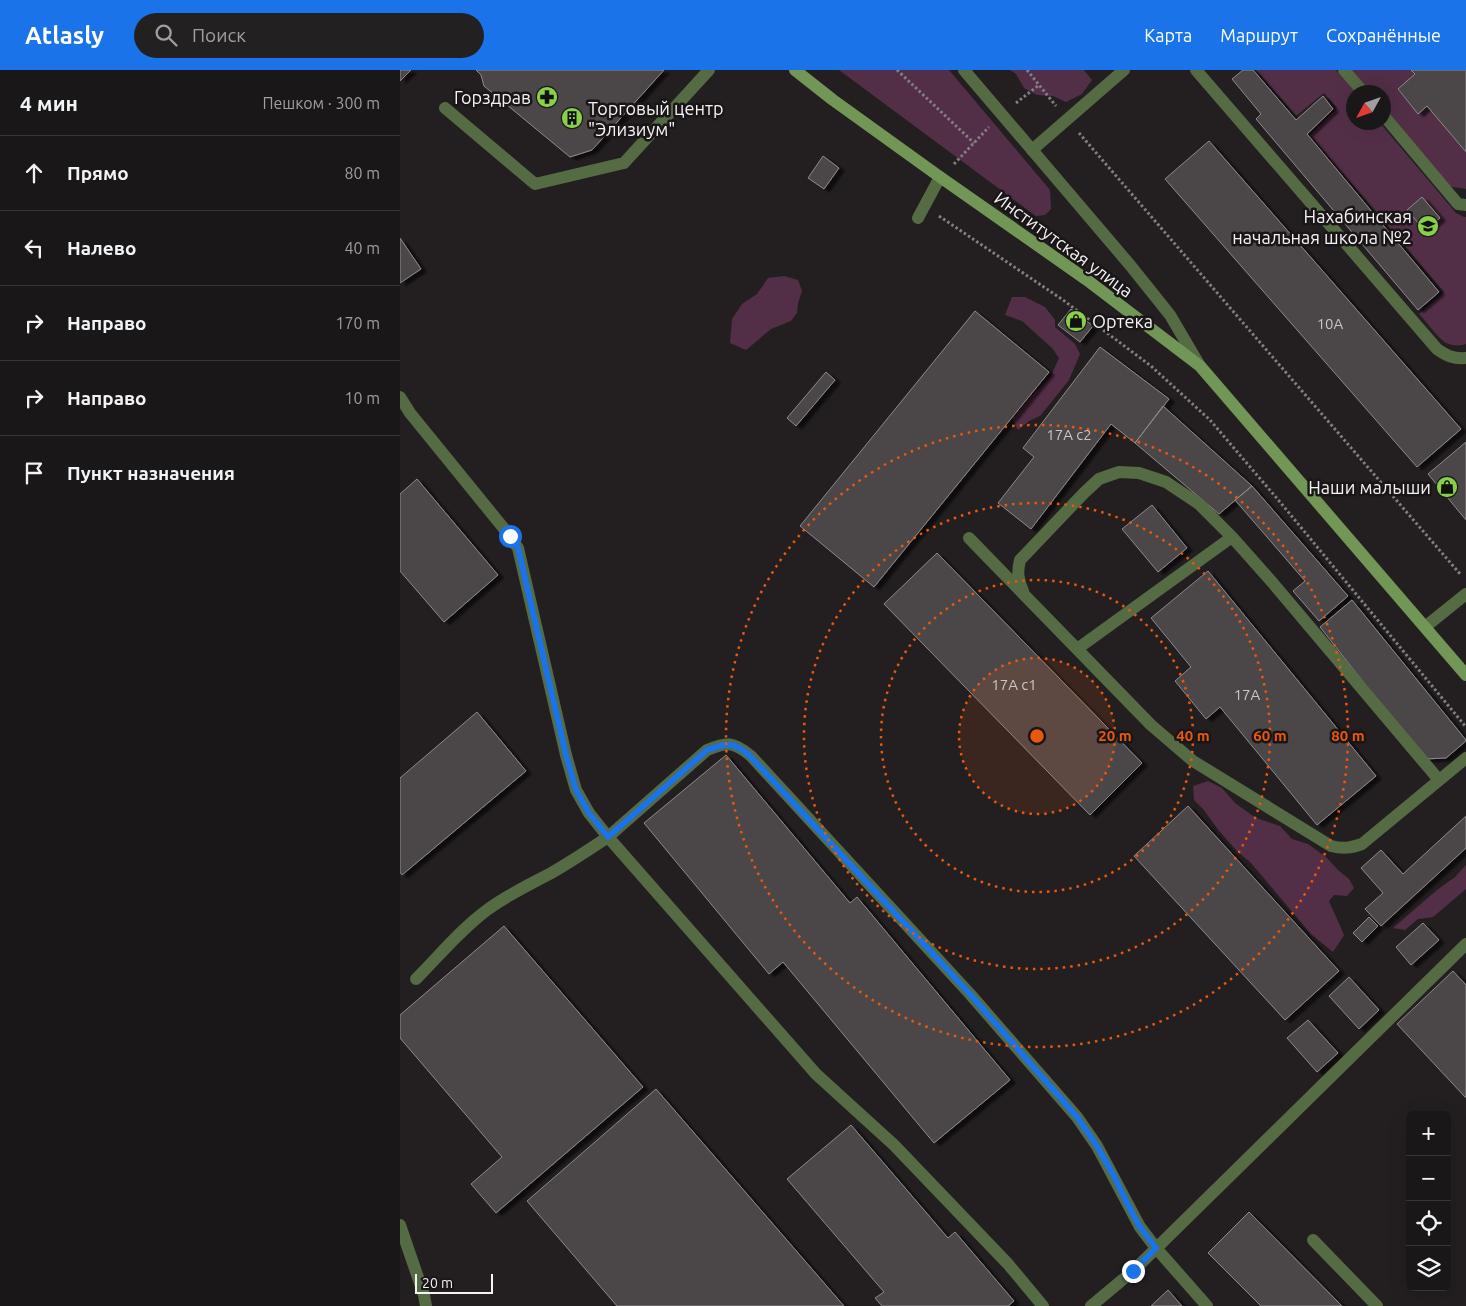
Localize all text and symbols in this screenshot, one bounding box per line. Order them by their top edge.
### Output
search box [134,13,484,58]
icon: search [152,21,180,49]
text: Atlasly [25,22,104,49]
text: Поиск [192,24,246,46]
text: Карта [1144,25,1192,45]
text: Маршрут [1220,25,1298,45]
text: Сохранённые [1326,25,1441,45]
pharmacy icon: Горздрав [535,85,559,109]
north arrow [1346,85,1391,130]
place label: Горздрав [454,87,531,107]
text: 4 мин [20,91,78,115]
text: Пешком · 300 m [262,94,380,112]
place label: Торговый центр "Элизиум" [588,98,724,139]
building icon: Торговый центр "Элизиум" [560,106,584,130]
icon: ahead [20,159,48,187]
text: Прямо [67,162,129,184]
text: 80 m [344,164,380,182]
street label: Институтская улица [991,187,1137,301]
place label: Нахабинская начальная школа №2 [1232,206,1412,247]
school or university icon: Нахабинская начальная школа №2 [1416,214,1440,238]
icon: left [20,234,48,262]
text: Налево [67,237,136,259]
text: 40 m [344,239,380,257]
icon: right [20,309,48,337]
shop icon: Ортека [1064,309,1088,333]
place label: Ортека [1092,311,1153,331]
text: Направо [67,312,147,334]
text: 170 m [335,314,380,332]
house number: 10А [1317,315,1344,332]
icon: right [20,384,48,412]
text: Направо [67,387,147,409]
text: 10 m [344,389,380,407]
house number: 17А с2 [1046,426,1092,443]
icon: arrive [20,459,48,487]
text: Пункт назначения [67,462,235,484]
shop icon: Наши малыши [1435,475,1459,499]
place label: Наши малыши [1308,477,1431,497]
route start [499,525,522,548]
house number: 17А с1 [991,676,1037,693]
house number: 17А [1234,686,1261,703]
centre of rings [1028,727,1046,745]
text: 20 m [1098,727,1132,744]
text: 40 m [1176,727,1210,744]
text: 60 m [1253,727,1287,744]
text: 80 m [1331,727,1365,744]
map controls [1406,1111,1451,1291]
button: + [1406,1111,1451,1156]
button: − [1406,1156,1451,1201]
button: locate [1406,1201,1451,1246]
button: layers [1406,1246,1451,1291]
route end [1122,1260,1145,1283]
scale bar [415,1271,492,1294]
text: 20 m [422,1275,453,1291]

